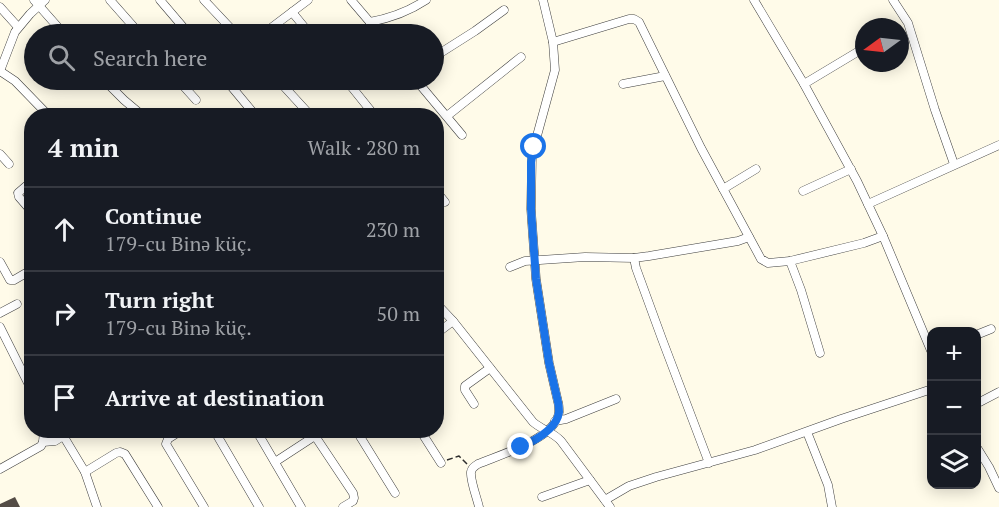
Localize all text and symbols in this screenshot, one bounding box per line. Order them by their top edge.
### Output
north arrow [855,18,909,72]
search box [24,24,444,90]
icon: search [45,41,78,74]
text: Search here [93,43,207,72]
text: 4 min [48,130,119,164]
route start [520,133,546,159]
text: Walk · 280 m [308,134,420,161]
text: Continue [105,201,202,230]
icon: ahead [48,213,81,246]
text: 230 m [366,216,420,243]
text: 179-cu Binə küç. [105,230,252,257]
text: Turn right [105,285,214,314]
icon: right [48,297,81,330]
text: 50 m [377,300,420,327]
text: 179-cu Binə küç. [105,314,252,341]
map controls [927,327,981,489]
button: + [927,327,981,381]
icon: arrive [48,381,81,414]
button: − [927,381,981,435]
text: Arrive at destination [105,383,324,412]
route end [507,433,533,459]
button: layers [927,435,981,489]

